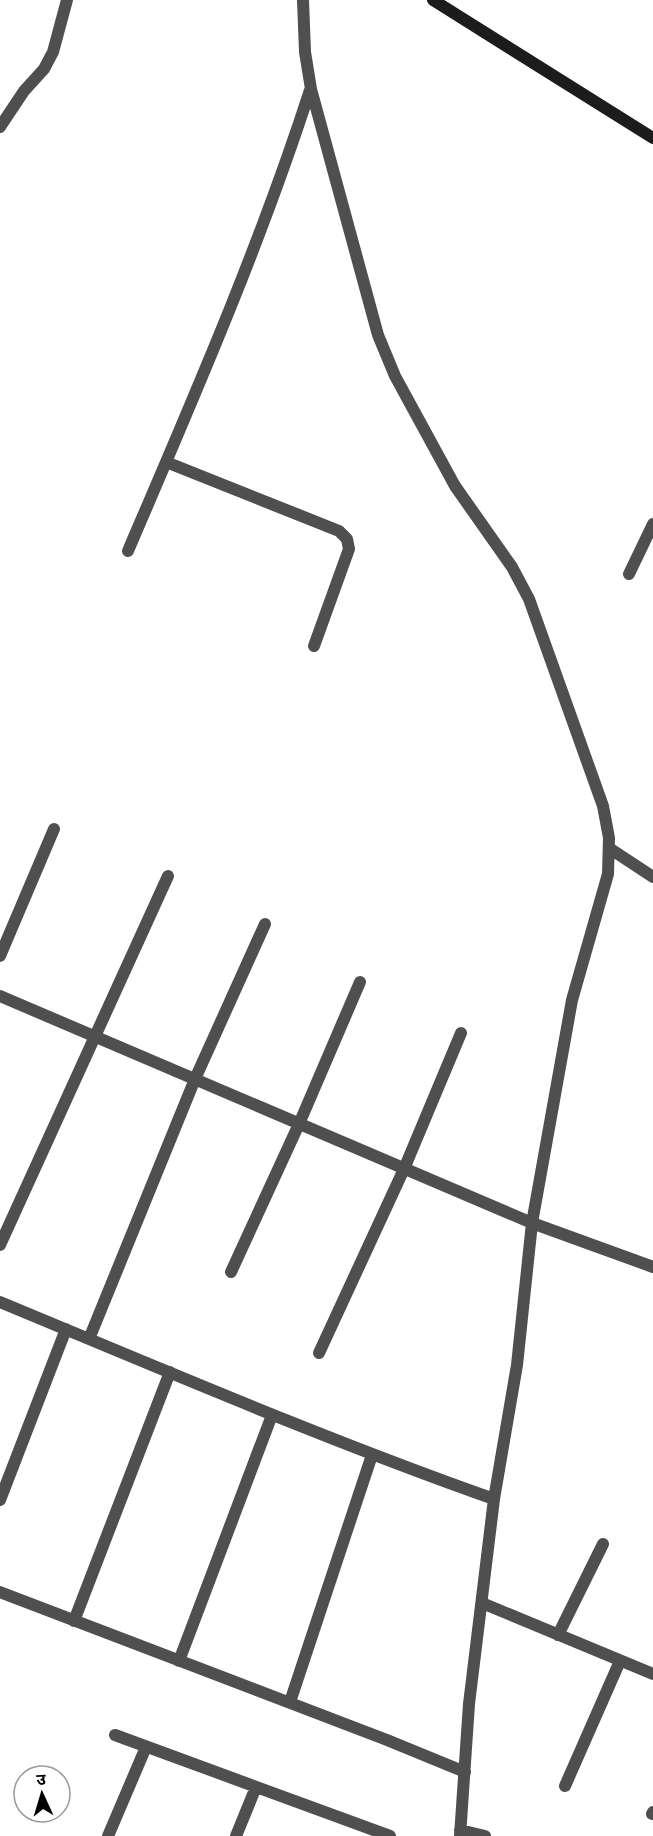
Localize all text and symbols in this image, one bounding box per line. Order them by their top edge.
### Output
north arrow [12,1764,72,1824]
text: उ [36,1770,47,1789]

